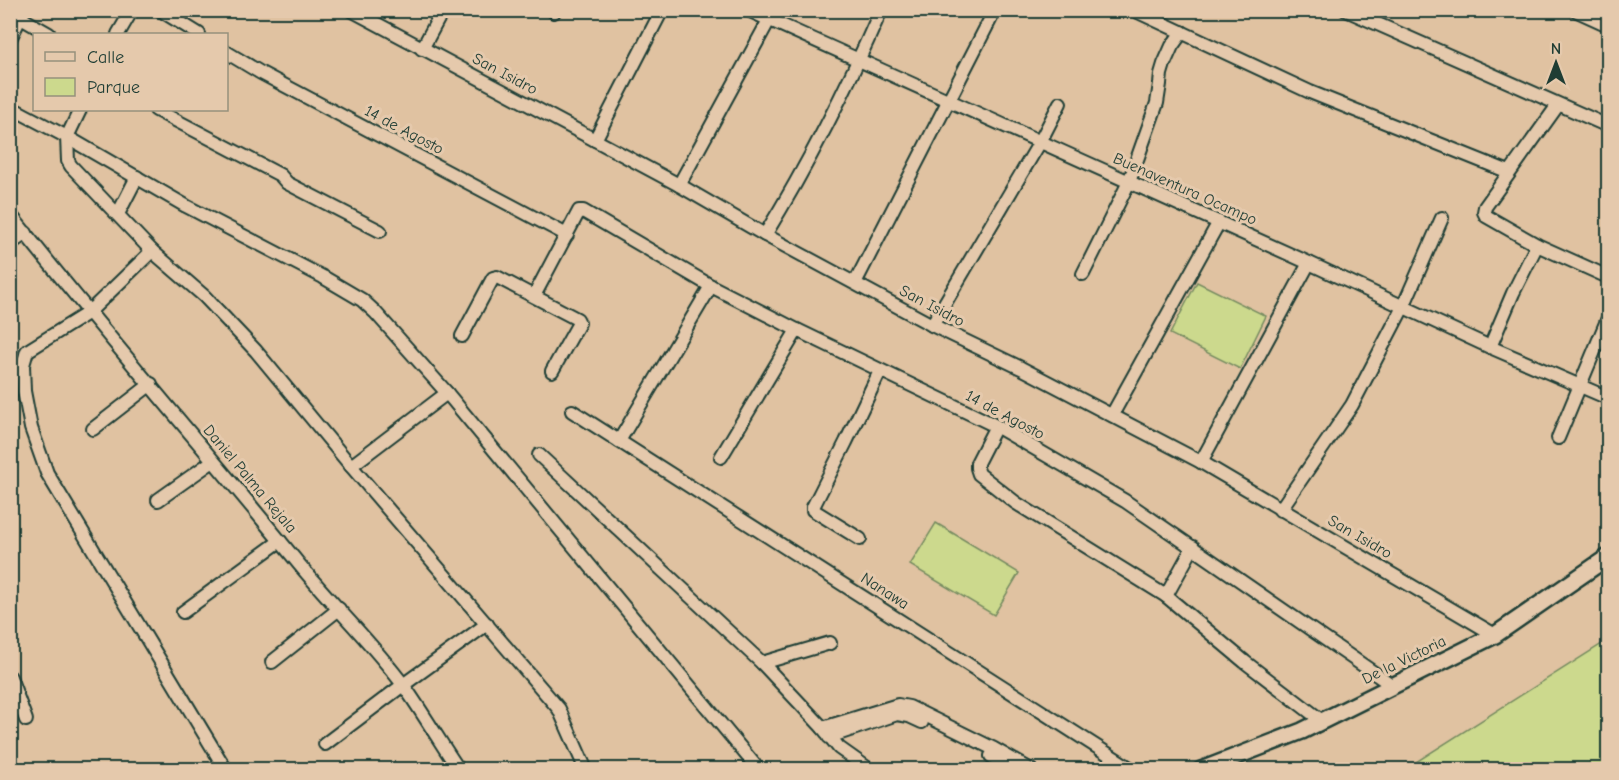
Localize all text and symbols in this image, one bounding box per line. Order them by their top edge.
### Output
legend [33,33,228,111]
north arrow [1526,33,1586,93]
text: N [1551,40,1561,58]
text: Calle [87,47,124,68]
street label: San Isidro [469,49,541,99]
text: Parque [87,77,140,98]
street label: 14 de Agosto [362,102,446,158]
street label: Buenaventura Ocampo [1110,149,1260,229]
street label: San Isidro [896,281,968,331]
street label: 14 de Agosto [963,387,1047,443]
street label: Daniel Palma Rejala [199,421,301,537]
street label: San Isidro [1325,511,1395,563]
street label: Nanawa [858,569,912,613]
street label: De la Victoria [1359,632,1449,688]

